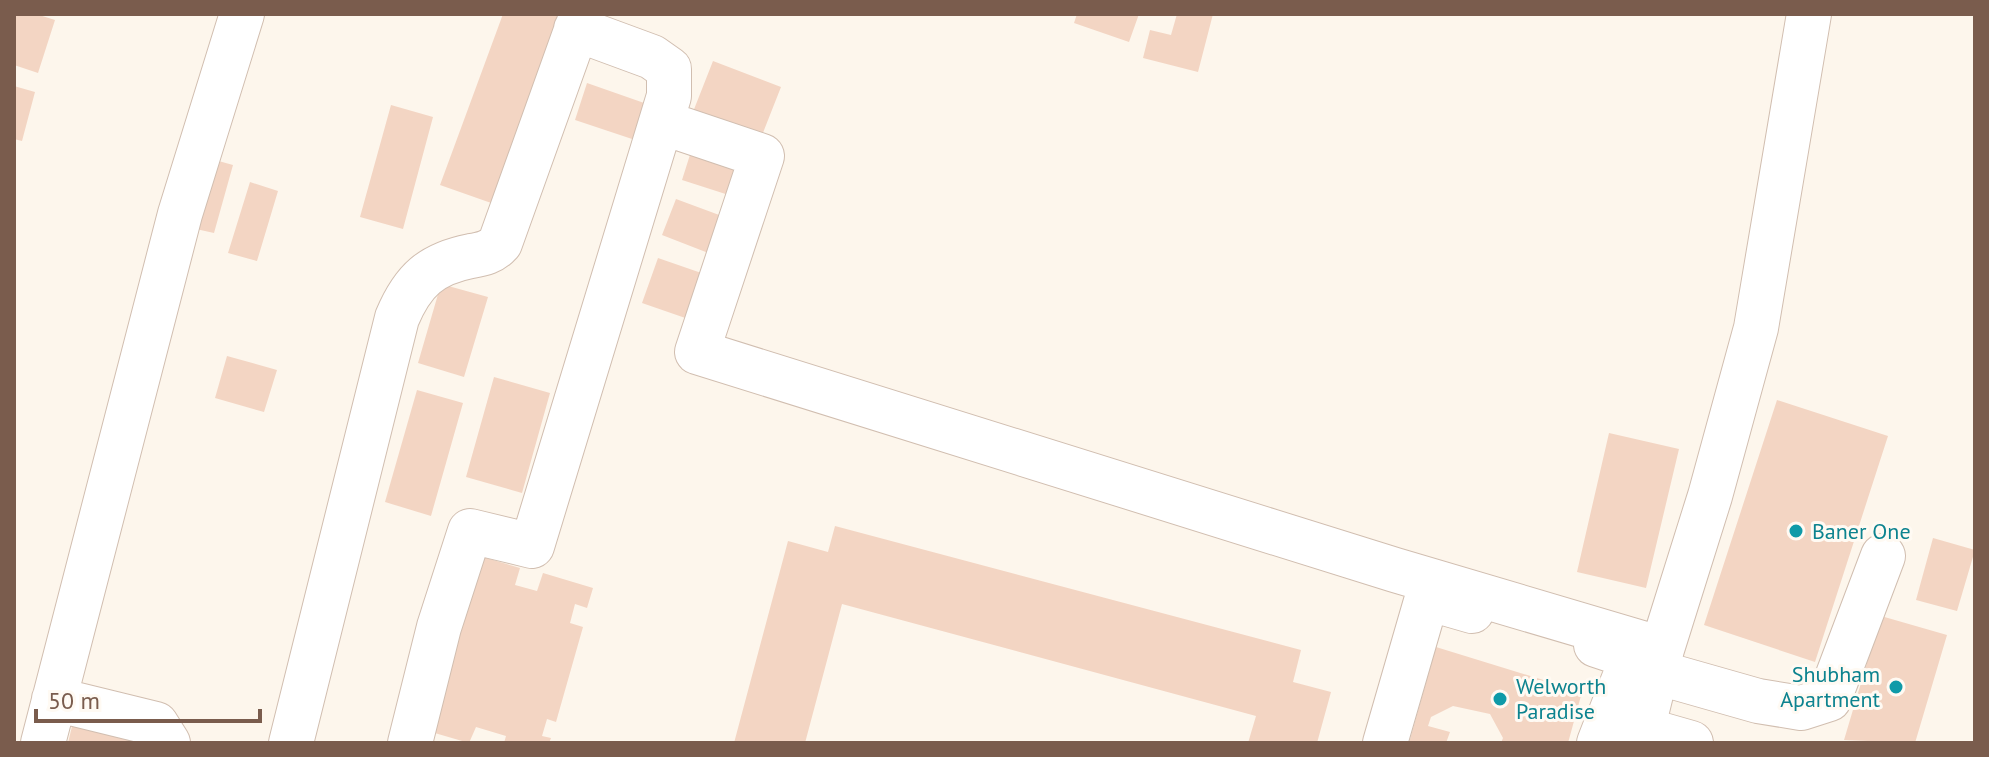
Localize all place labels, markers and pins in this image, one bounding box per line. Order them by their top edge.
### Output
place label: Baner One [1812,517,1911,545]
marker: Baner One [1787,522,1805,540]
place label: Shubham Apartment [1780,660,1881,713]
place label: Welworth Paradise [1516,672,1606,725]
marker: Shubham Apartment [1887,678,1905,696]
marker: Welworth Paradise [1491,690,1509,708]

